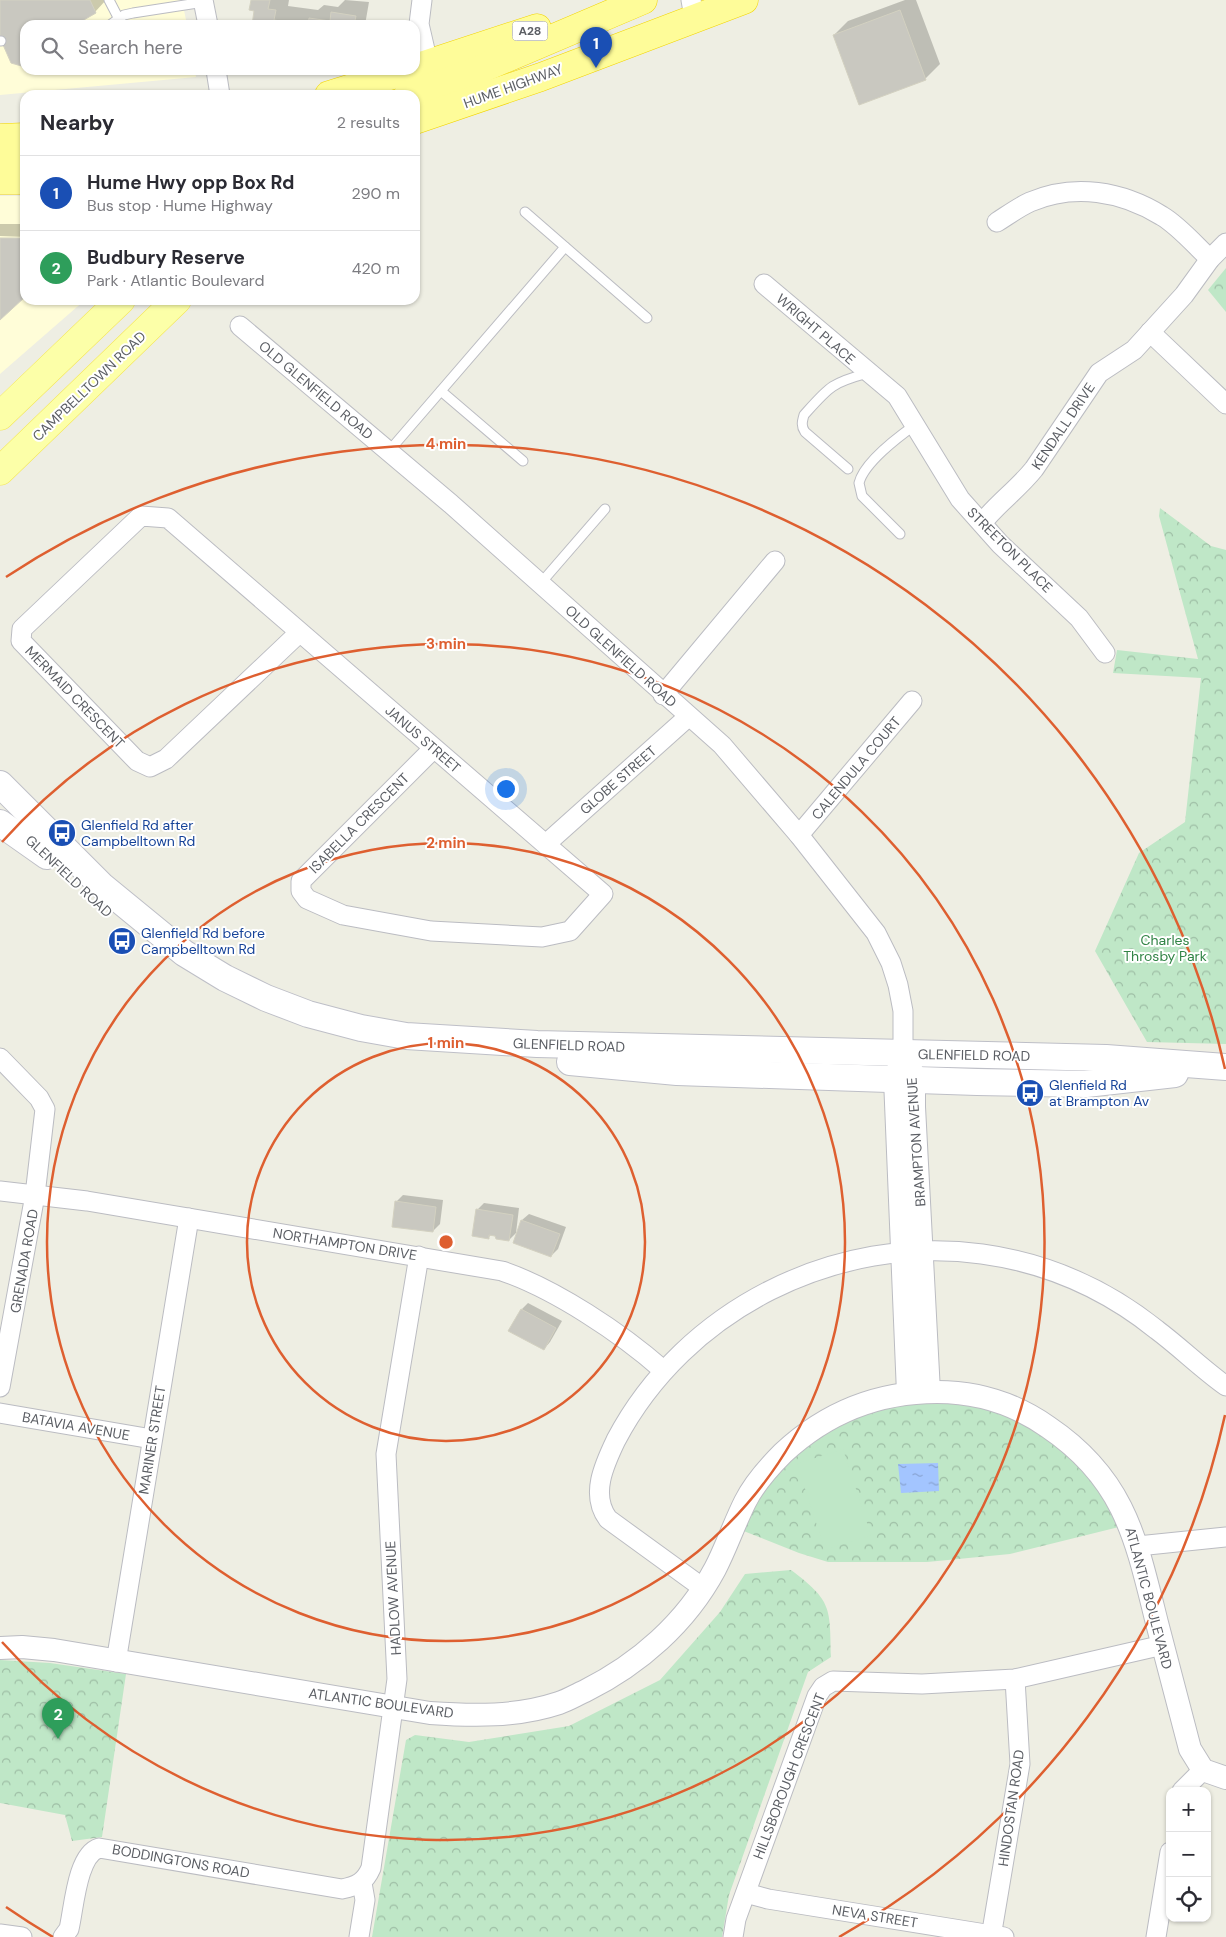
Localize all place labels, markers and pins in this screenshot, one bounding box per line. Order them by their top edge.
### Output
pin: 1 [580,27,612,68]
place label: Glenfield Rd after Campbelltown Rd [81,816,195,850]
bus stop icon: Glenfield Rd after Campbelltown Rd [47,818,77,848]
place label: Glenfield Rd before Campbelltown Rd [141,924,265,958]
bus stop icon: Glenfield Rd before Campbelltown Rd [107,926,137,956]
place label: Glenfield Rd at Brampton Av [1049,1076,1150,1110]
bus stop icon: Glenfield Rd at Brampton Av [1015,1078,1045,1108]
centre of rings [437,1233,455,1251]
pin: 2 [42,1698,74,1739]

